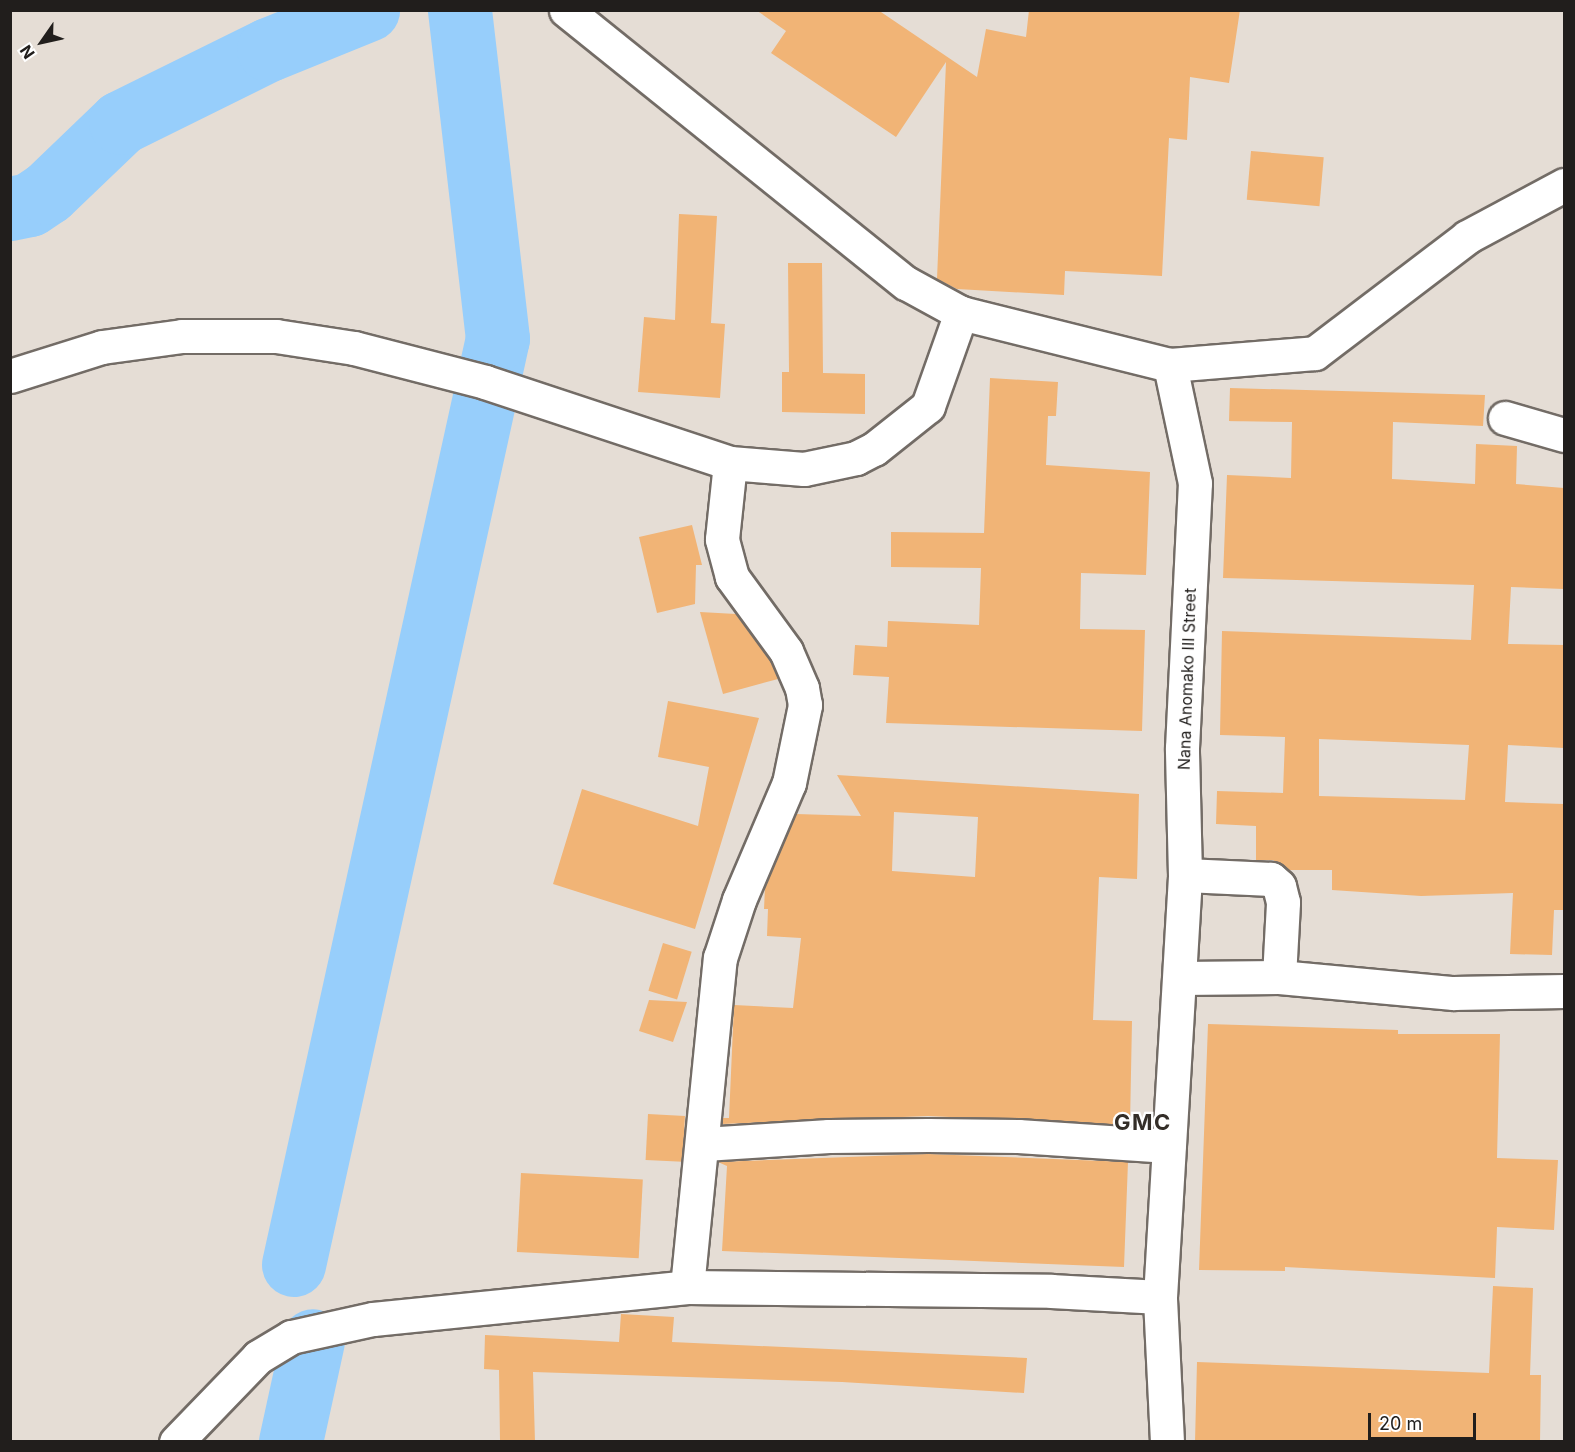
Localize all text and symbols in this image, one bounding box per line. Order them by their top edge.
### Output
north arrow [12,12,72,72]
text: N [15,41,39,63]
street label: Nana Anomako III Street [1174,588,1200,770]
district label: GMC [1114,1110,1172,1136]
scale bar [1371,1401,1479,1439]
text: 20 m [1379,1413,1422,1434]

